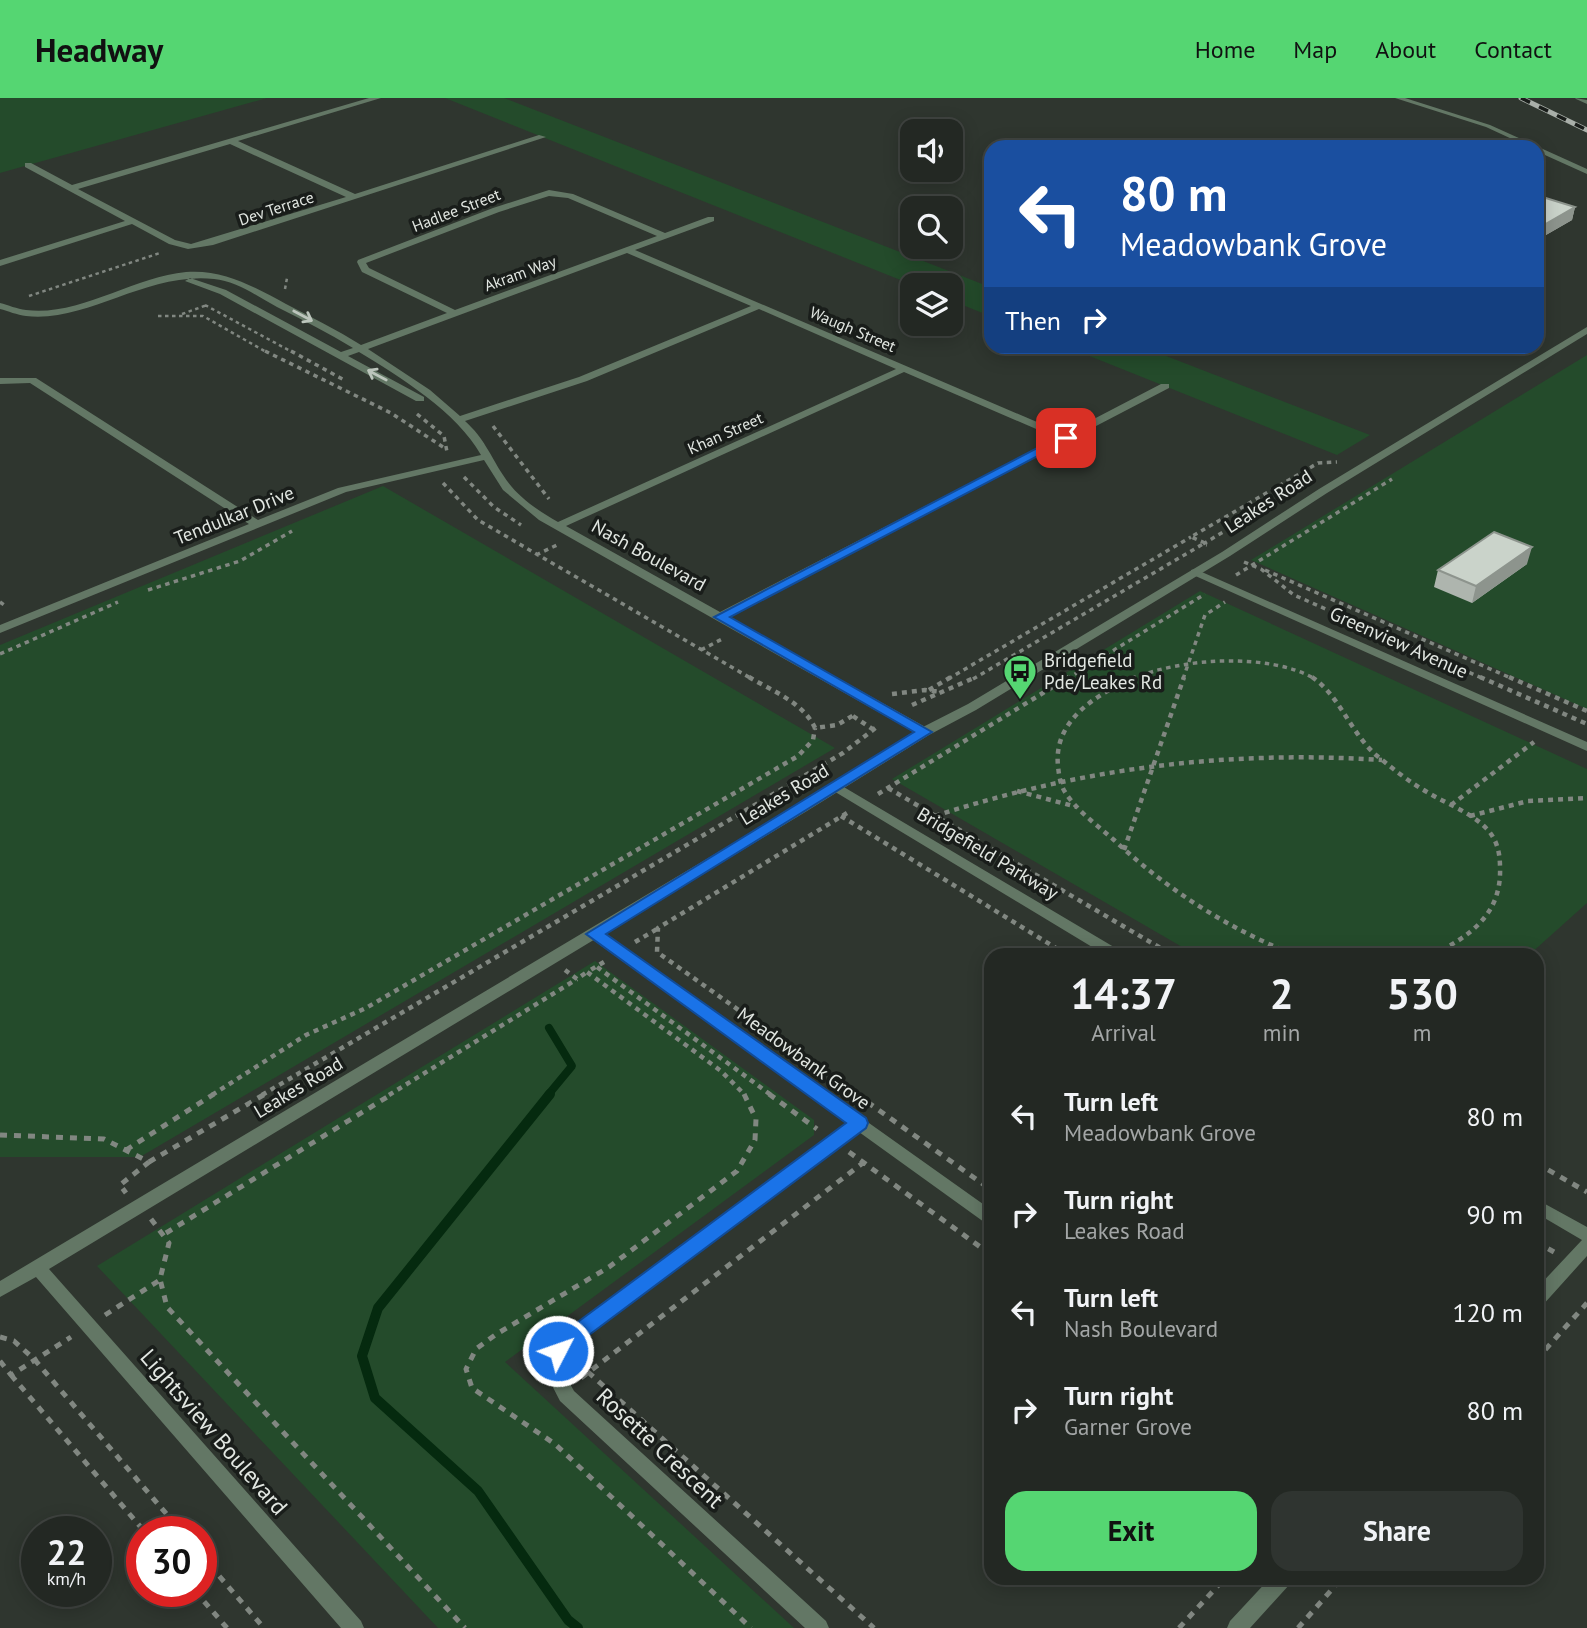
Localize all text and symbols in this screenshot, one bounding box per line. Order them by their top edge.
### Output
text: Headway [35,28,163,71]
text: Home [1195,34,1255,65]
text: Map [1293,34,1337,65]
text: About [1375,34,1436,65]
text: Contact [1474,34,1552,65]
map controls [900,119,963,336]
button: sound [900,119,963,182]
text: 80 m [1120,161,1227,225]
icon: left [1005,168,1096,259]
street label: Hadlee Street [409,184,504,236]
street label: Dev Terrace [236,186,316,230]
button: search [900,196,963,259]
text: Meadowbank Grove [1120,223,1387,265]
street label: Akram Way [481,251,559,295]
button: layers [900,273,963,336]
icon: right [1075,301,1113,339]
street label: Waugh Street [807,302,900,356]
text: Then [1005,304,1061,337]
one-way arrow [292,310,313,323]
one-way arrow [367,368,388,382]
street label: Khan Street [684,407,766,458]
pin [1036,408,1096,468]
icon: arrive [1047,419,1085,457]
street label: Leakes Road [1220,464,1316,538]
street label: Tendulkar Drive [171,480,297,550]
street label: Nash Boulevard [588,514,710,596]
street label: Greenview Avenue [1326,601,1472,683]
place label: Bridgefield Pde/Leakes Rd [1044,648,1162,694]
bus stop icon: Bridgefield Pde/Leakes Rd [1001,652,1039,701]
street label: Leakes Road [735,758,833,830]
street label: Bridgefield Parkway [913,801,1063,905]
text: 14:37 [1070,966,1177,1021]
text: 2 [1270,966,1293,1021]
text: 530 [1386,966,1458,1021]
street label: Meadowbank Grove [733,1002,875,1114]
text: Arrival [1091,1018,1156,1047]
text: min [1263,1018,1300,1047]
text: m [1413,1018,1431,1047]
street label: Leakes Road [249,1051,347,1123]
text: Turn left [1064,1085,1158,1118]
icon: left [1005,1097,1043,1135]
text: 80 m [1467,1100,1523,1133]
text: Meadowbank Grove [1064,1118,1256,1147]
text: Turn right [1064,1183,1173,1216]
icon: right [1005,1195,1043,1233]
text: 90 m [1467,1198,1523,1231]
text: Leakes Road [1064,1216,1185,1245]
text: Turn left [1064,1281,1158,1314]
icon: left [1005,1293,1043,1331]
text: 120 m [1452,1296,1523,1329]
position arrow [521,1314,595,1388]
text: Nash Boulevard [1064,1314,1218,1343]
street label: Lightsview Boulevard [134,1343,294,1521]
text: Turn right [1064,1379,1173,1412]
street label: Rosette Crescent [591,1381,730,1514]
icon: right [1005,1391,1043,1429]
text: 80 m [1467,1394,1523,1427]
text: Garner Grove [1064,1412,1192,1441]
button: Exit [1005,1491,1257,1571]
button: Share [1271,1491,1523,1571]
speed limit sign: 30 [126,1516,217,1607]
text: 22 [47,1529,86,1575]
text: km/h [47,1567,86,1590]

